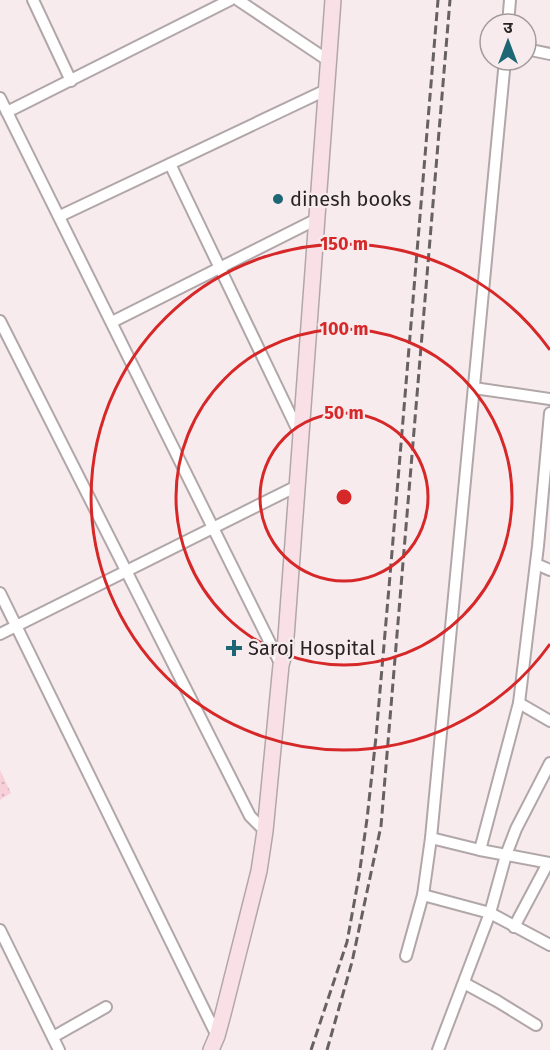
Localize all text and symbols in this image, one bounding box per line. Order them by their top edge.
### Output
north arrow [478,12,538,72]
text: उ [503,18,513,37]
place label: dinesh books [290,187,411,211]
marker: dinesh books [271,192,285,206]
text: 150 m [320,233,368,255]
text: 100 m [320,318,368,340]
text: 50 m [324,402,364,424]
centre of rings [334,487,354,507]
place label: Saroj Hospital [248,636,375,660]
marker: Saroj Hospital [225,639,243,657]

